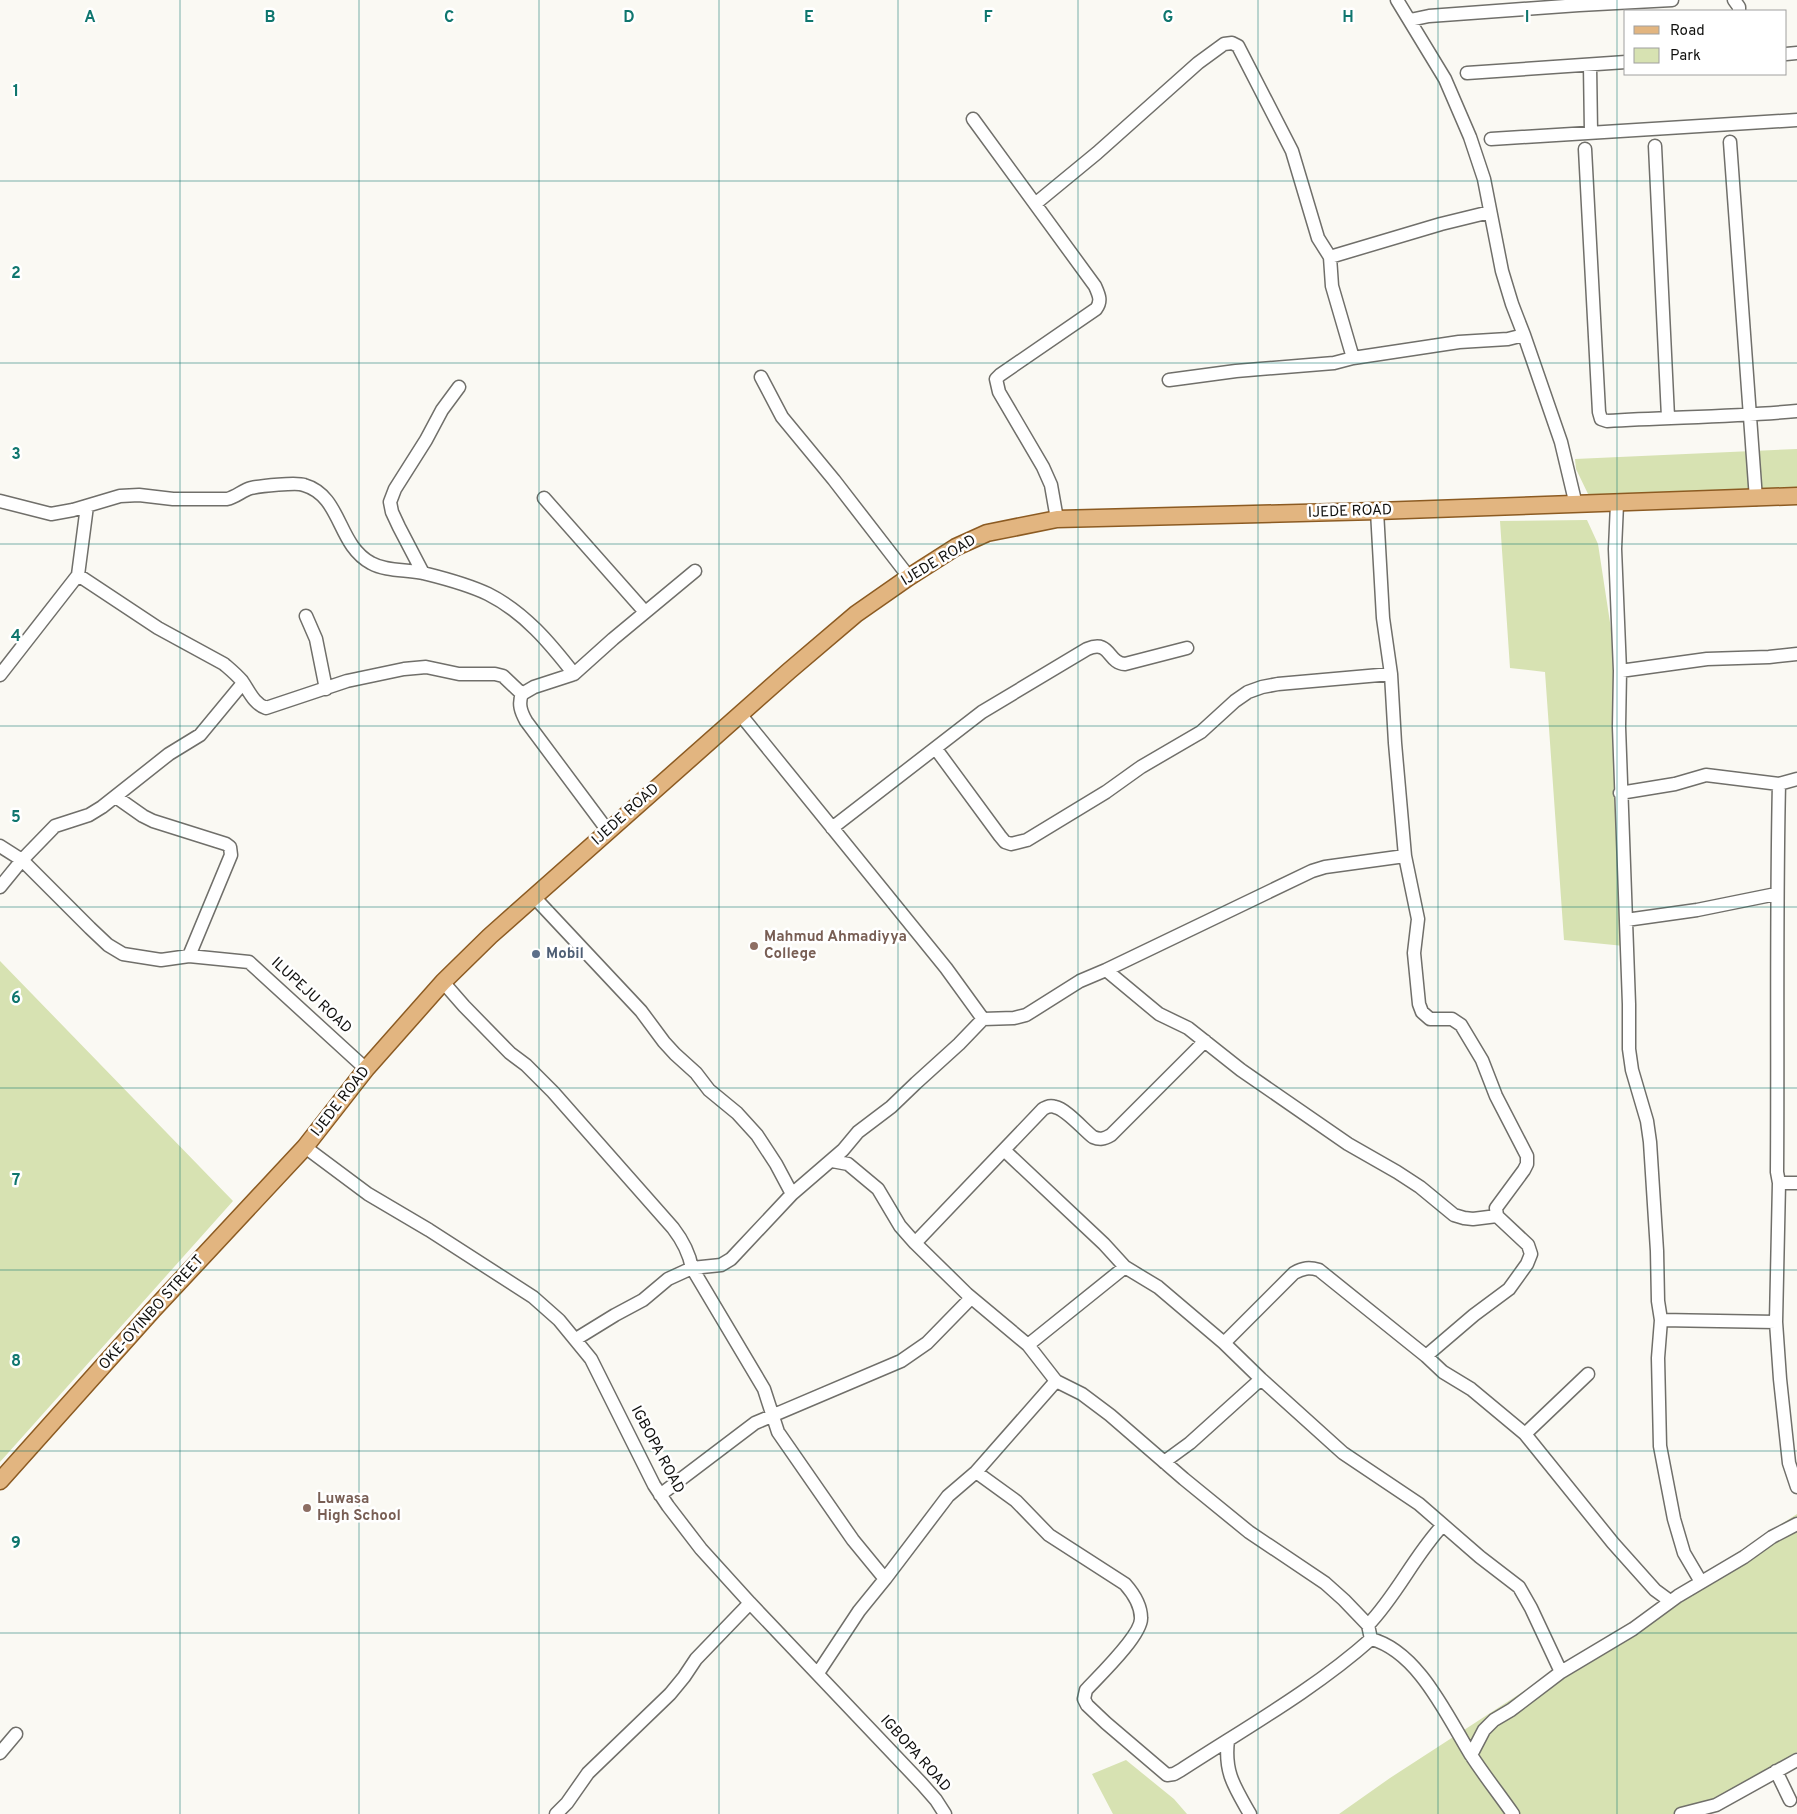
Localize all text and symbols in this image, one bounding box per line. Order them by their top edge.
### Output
text: A [84,8,96,28]
text: B [264,8,276,28]
text: C [444,8,454,28]
text: D [623,8,635,28]
text: E [804,8,814,28]
text: F [983,8,993,28]
text: G [1163,8,1173,28]
text: H [1342,8,1354,28]
text: I [1525,8,1529,28]
legend [1624,10,1787,75]
text: Road [1670,22,1705,41]
text: Park [1670,47,1701,66]
text: 1 [13,82,19,102]
text: 2 [11,264,21,284]
text: 3 [11,445,21,465]
street label: IJEDE ROAD [1308,501,1392,523]
street label: IJEDE ROAD [898,531,980,591]
text: 4 [11,627,21,647]
street label: IJEDE ROAD [588,780,664,850]
text: 5 [11,808,21,828]
place label: Mahmud Ahmadiyya College [764,928,907,964]
marker: Mahmud Ahmadiyya College [748,940,760,952]
place label: Mobil [546,945,584,964]
marker: Mobil [530,948,542,960]
street label: ILUPEJU ROAD [267,954,355,1038]
text: 6 [11,989,21,1009]
street label: IJEDE ROAD [308,1063,374,1141]
text: 7 [12,1171,20,1191]
street label: OKE-OYINBO STREET [95,1252,209,1374]
text: 8 [11,1352,21,1372]
street label: IGBOPA ROAD [626,1403,688,1497]
place label: Luwasa High School [317,1490,401,1526]
marker: Luwasa High School [301,1502,313,1514]
text: 9 [11,1534,21,1554]
street label: IGBOPA ROAD [876,1712,954,1796]

